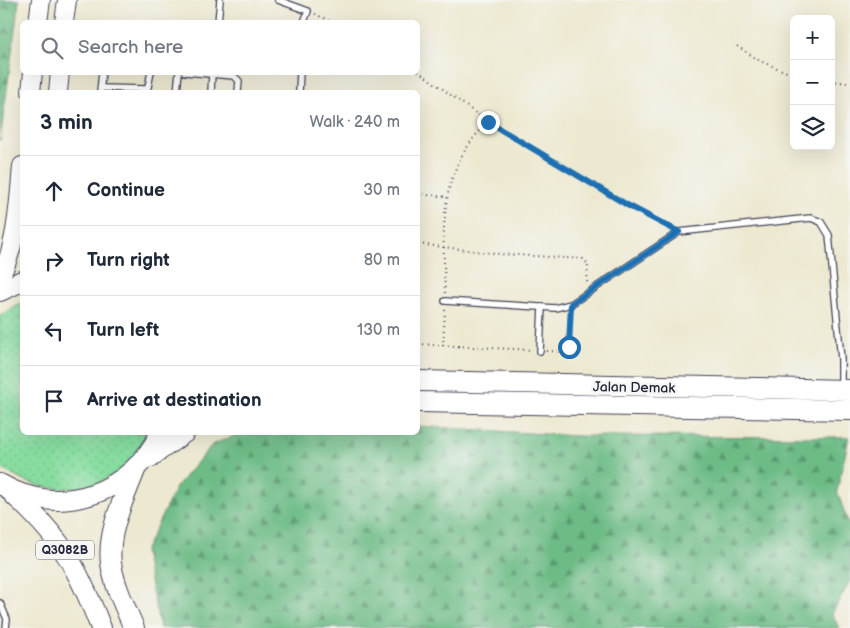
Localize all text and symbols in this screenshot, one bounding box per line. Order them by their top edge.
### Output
map controls [790,15,835,150]
button: + [790,15,835,60]
search box [20,20,420,75]
icon: search [38,34,66,62]
text: Search here [78,36,183,59]
button: − [790,60,835,105]
button: layers [790,105,835,150]
text: 3 min [40,110,93,135]
route end [477,111,500,134]
text: Walk · 240 m [310,113,400,132]
icon: ahead [40,177,68,205]
text: Continue [87,179,165,202]
text: 30 m [363,181,400,200]
icon: right [40,247,68,275]
text: Turn right [87,249,170,272]
text: 80 m [364,251,400,270]
icon: left [40,317,68,345]
text: Turn left [87,319,159,342]
text: 130 m [357,321,400,340]
route start [558,336,581,359]
street label: Jalan Demak [593,378,675,397]
icon: arrive [40,387,68,415]
text: Arrive at destination [87,389,262,412]
road number: Q3082B [36,540,94,560]

